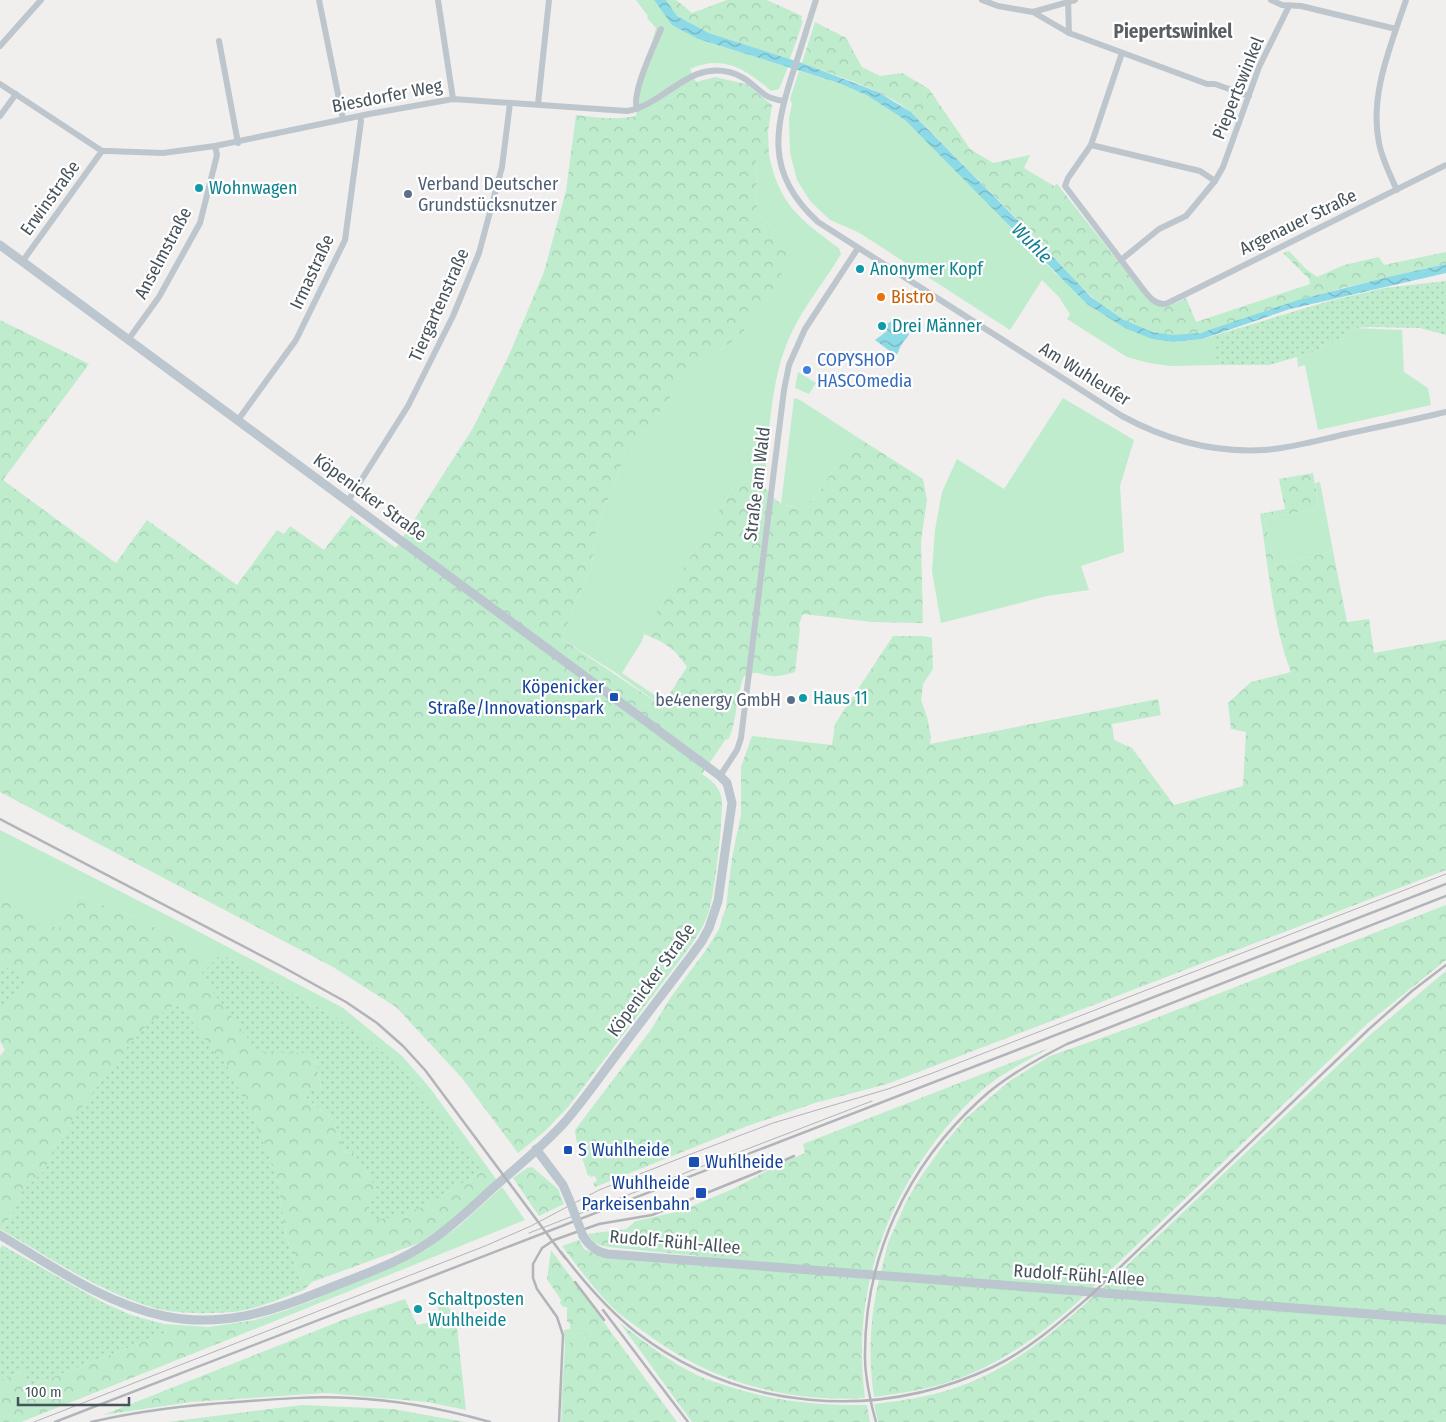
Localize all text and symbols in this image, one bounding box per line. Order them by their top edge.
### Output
district label: Piepertswinkel [1114,20,1233,43]
street label: Piepertswinkel [1207,33,1269,143]
street label: Biesdorfer Weg [330,74,444,117]
street label: Erwinstraße [16,156,85,240]
place label: Verband Deutscher Grundstücksnutzer [418,173,559,216]
place label: Wohnwagen [209,177,298,199]
marker: Wohnwagen [193,182,205,194]
street label: Argenauer Straße [1236,184,1360,260]
marker: Verband Deutscher Grundstücksnutzer [402,188,414,200]
street label: Anselmstraße [130,203,196,303]
water label: Wuhle [1007,218,1057,268]
street label: Irmastraße [285,231,339,313]
street label: Tiergartenstraße [404,245,474,365]
place label: Anonymer Kopf [870,258,984,280]
marker: Anonymer Kopf [854,263,866,275]
place label: Bistro [891,286,934,308]
marker: Bistro [875,291,887,303]
place label: Drei Männer [892,315,982,337]
marker: Drei Männer [876,320,888,332]
street label: Am Wuhleufer [1035,337,1135,411]
place label: COPYSHOP HASCOmedia [817,349,912,392]
marker: COPYSHOP HASCOmedia [801,364,813,376]
street label: Straße am Wald [739,426,775,542]
street label: Köpenicker Straße [309,449,431,545]
place label: Köpenicker Straße/Innovationspark [428,676,605,719]
place label: Haus 11 [813,687,868,709]
place label: be4energy GmbH [655,689,781,711]
marker: Köpenicker Straße/Innovationspark [608,691,620,703]
marker: Haus 11 [797,692,809,704]
marker: be4energy GmbH [785,694,797,706]
street label: Köpenicker Straße [603,919,699,1041]
place label: S Wuhlheide [578,1139,670,1161]
marker: S Wuhlheide [562,1144,574,1156]
place label: Wuhlheide [705,1151,784,1173]
marker: Wuhlheide [687,1155,701,1169]
place label: Wuhlheide Parkeisenbahn [581,1172,690,1215]
marker: Wuhlheide Parkeisenbahn [694,1186,708,1200]
street label: Rudolf-Rühl-Allee [609,1225,741,1259]
street label: Rudolf-Rühl-Allee [1013,1259,1145,1291]
place label: Schaltposten Wuhlheide [428,1288,524,1331]
marker: Schaltposten Wuhlheide [412,1303,424,1315]
scale bar [18,1374,129,1406]
text: 100 m [25,1383,62,1401]

